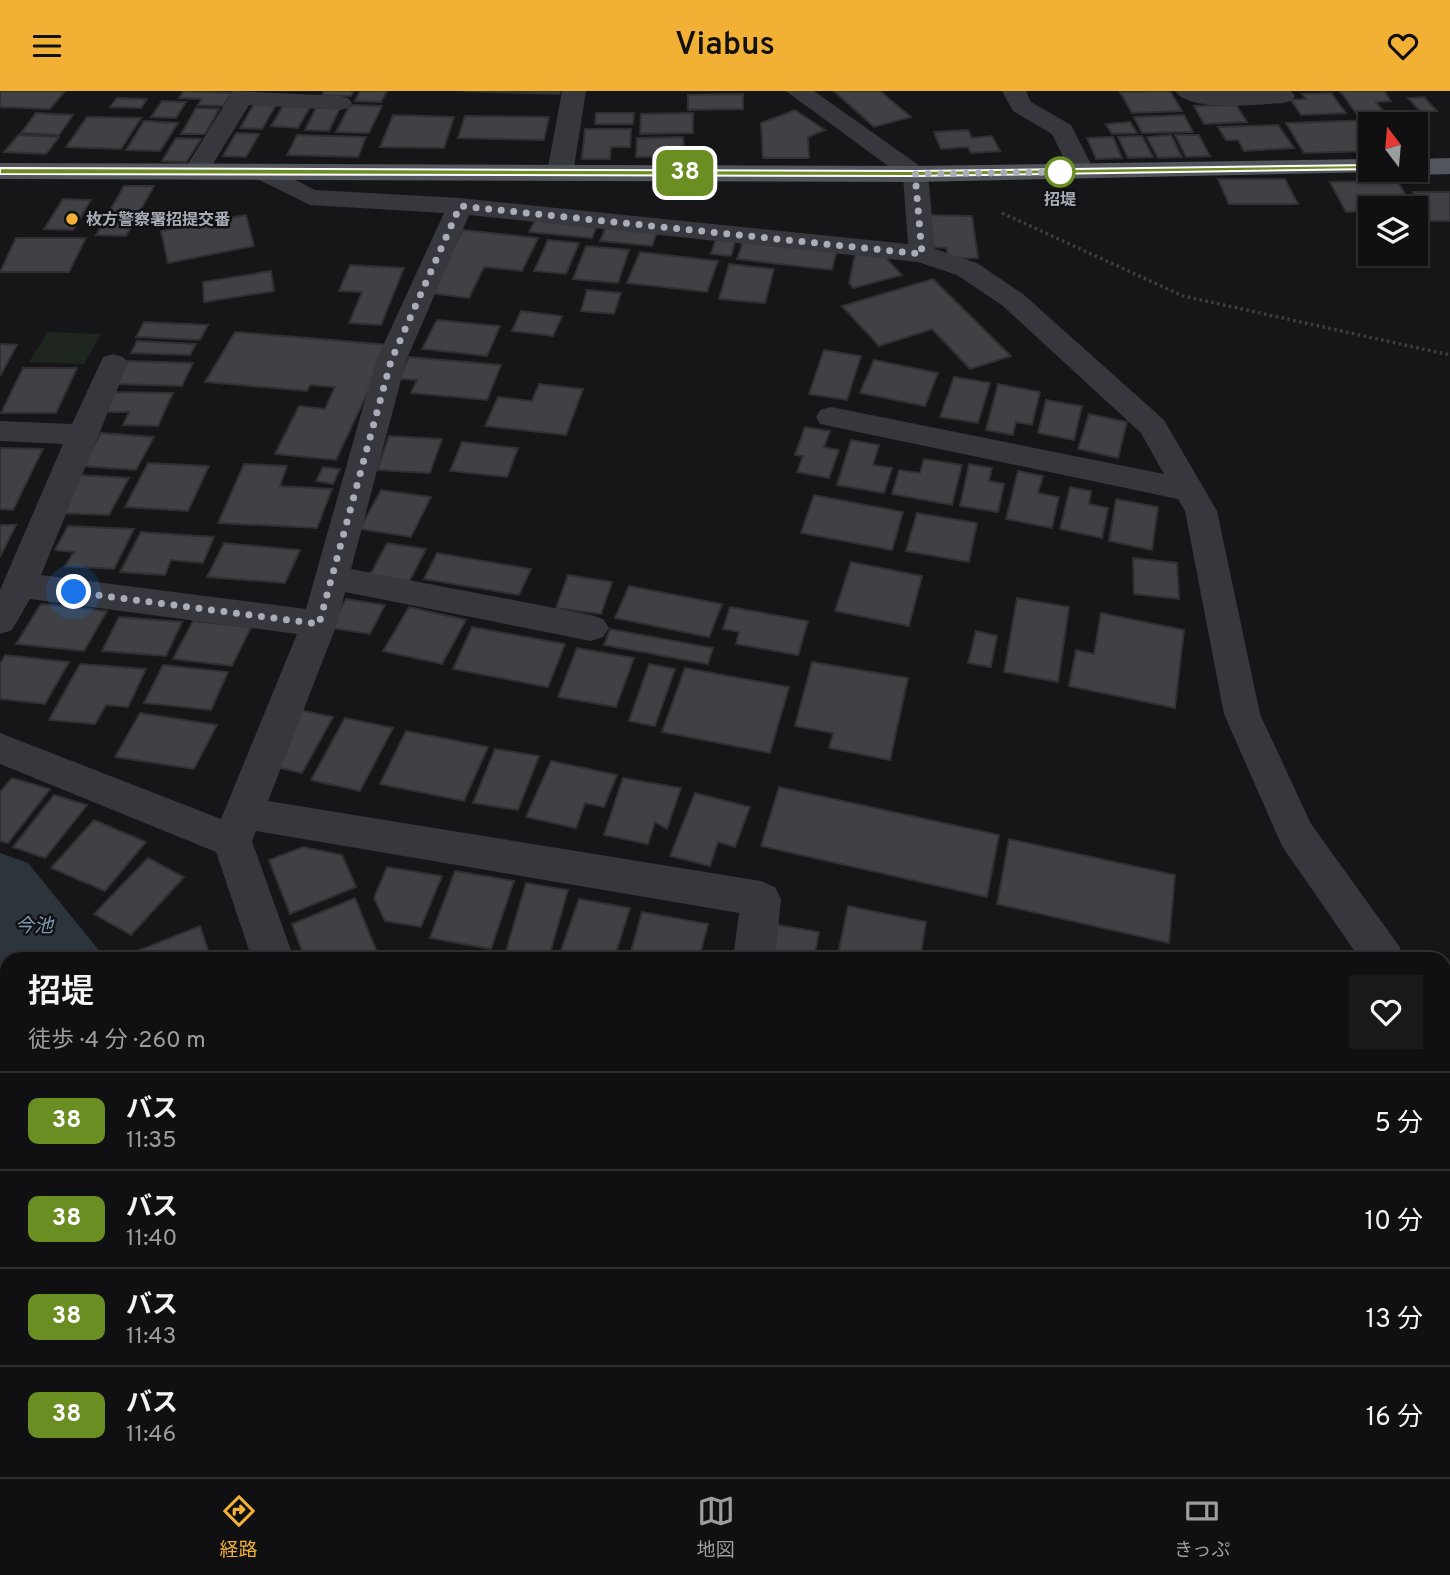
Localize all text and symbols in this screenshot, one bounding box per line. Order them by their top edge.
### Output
text: Viabus [675,26,775,66]
icon: menu [28,27,66,65]
icon: heart [1384,27,1422,65]
north arrow [1358,112,1428,182]
map controls [1358,112,1428,266]
line badge: 38 [654,150,716,196]
marker: 招堤 [1045,157,1075,187]
text: 38 [670,158,700,188]
place label: 招堤 [1044,191,1076,211]
button: layers [1358,196,1428,266]
marker: 枚方警察署招提交番 [64,211,80,227]
place label: 枚方警察署招提交番 [86,211,230,231]
your location [56,574,91,609]
water label: 今池 [15,915,55,939]
text: 招堤 [28,973,94,1015]
button: heart [1349,975,1423,1049]
text: 徒歩 · 4 分 · 260 m [28,1027,206,1056]
text: バス [126,1094,178,1127]
text: 38 [52,1106,81,1136]
text: 5 分 [1375,1108,1423,1141]
text: 11:35 [126,1127,176,1156]
text: バス [126,1192,178,1225]
text: 38 [52,1204,81,1234]
text: 10 分 [1364,1206,1423,1239]
text: 11:40 [126,1225,177,1254]
text: バス [126,1290,178,1323]
text: 38 [52,1302,81,1332]
text: 13 分 [1366,1304,1423,1337]
text: 11:43 [126,1323,176,1352]
text: バス [126,1388,178,1421]
text: 38 [52,1400,81,1430]
text: 16 分 [1366,1402,1423,1435]
text: 11:46 [126,1421,176,1450]
tab: 経路 [220,1492,258,1563]
tab: 地図 [697,1492,735,1563]
tab: きっぷ [1174,1492,1230,1563]

